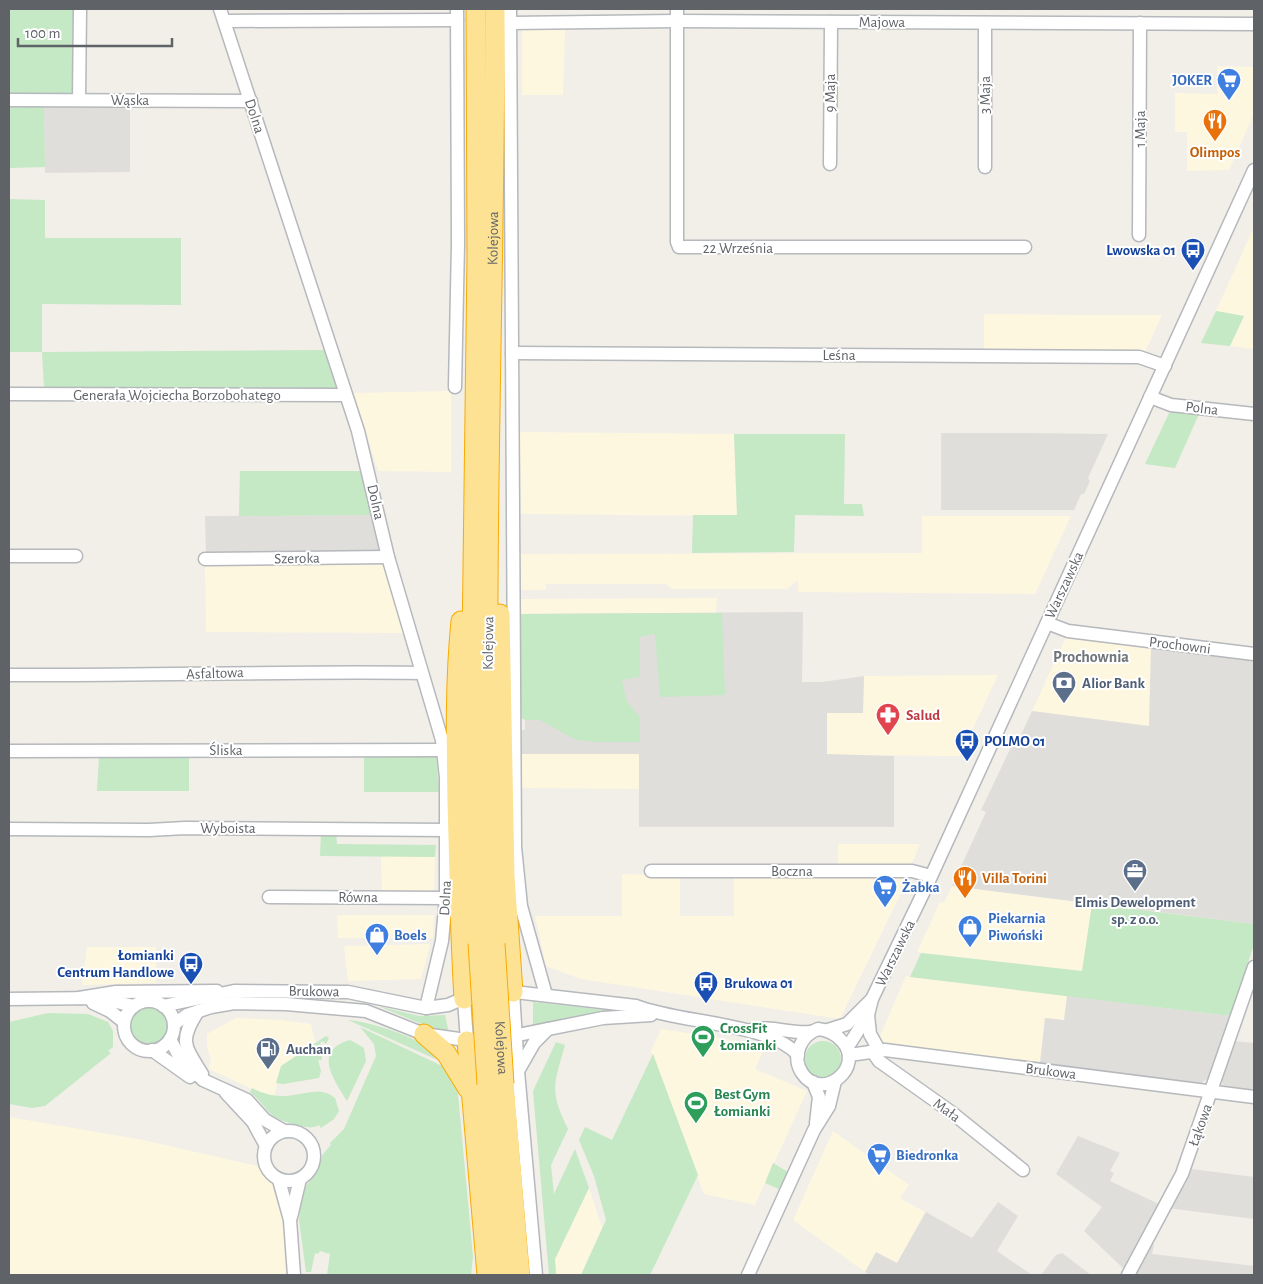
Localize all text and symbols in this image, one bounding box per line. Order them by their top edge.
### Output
scale bar [18,15,171,47]
street label: Majowa [859,15,905,30]
text: 100 m [25,26,60,41]
supermarket icon: JOKER [1216,67,1242,101]
street label: 9 Maja [823,73,838,113]
place label: JOKER [1172,73,1212,88]
street label: 3 Maja [978,76,993,114]
street label: Wąska [111,93,149,108]
street label: Dolna [242,97,267,135]
restaurant icon: Olimpos [1202,108,1228,142]
street label: 1 Maja [1133,110,1148,148]
place label: Olimpos [1190,145,1241,160]
street label: Kolejowa [485,211,501,265]
bus stop icon: Lwowska 01 [1180,237,1206,271]
street label: 22 Września [703,241,773,256]
place label: Lwowska 01 [1106,243,1176,258]
street label: Leśna [822,348,856,363]
street label: Generała Wojciecha Borzobohatego [73,388,281,403]
street label: Polna [1185,399,1219,418]
street label: Dolna [364,483,387,521]
street label: Warszawska [1042,549,1086,621]
street label: Szeroka [274,551,320,566]
street label: Kolejowa [481,616,496,670]
street label: Prochowni [1148,634,1212,657]
district label: Prochownia [1053,649,1129,665]
street label: Asfaltowa [186,665,244,682]
bank icon: Alior Bank [1051,670,1077,704]
place label: Alior Bank [1082,676,1146,691]
pharmacy icon: Salud [875,702,901,736]
place label: Salud [906,708,940,723]
bus stop icon: POLMO 01 [954,728,980,762]
place label: POLMO 01 [984,734,1045,749]
street label: Śliska [209,741,243,758]
street label: Wyboista [200,821,256,836]
office icon: Elmis Dewelopment sp. z o.o. [1122,858,1148,892]
street label: Boczna [771,864,813,879]
restaurant icon: Villa Torini [952,865,978,899]
place label: Villa Torini [982,871,1047,886]
supermarket icon: Żabka [872,874,898,908]
place label: Żabka [902,879,940,895]
street label: Dolna [437,880,454,916]
street label: Równa [338,890,378,905]
place label: Elmis Dewelopment sp. z o.o. [1074,895,1196,927]
place label: Piekarnia Piwoński [988,911,1046,943]
shop icon: Piekarnia Piwoński [957,914,983,948]
street label: Warszawska [873,918,918,989]
shop icon: Boels [364,922,390,956]
place label: Boels [394,928,427,943]
place label: Łomianki Centrum Handlowe [57,948,174,980]
bus stop icon: Łomianki Centrum Handlowe [178,951,204,985]
bus stop icon: Brukowa 01 [693,970,719,1004]
place label: Brukowa 01 [724,976,793,991]
street label: Brukowa [288,984,340,999]
street label: Kolejowa [492,1020,510,1075]
place label: CrossFit Łomianki [719,1021,776,1053]
sports icon: CrossFit Łomianki [690,1024,716,1058]
fuel station icon: Auchan [255,1036,281,1070]
place label: Auchan [286,1042,331,1057]
street label: Brukowa [1025,1061,1077,1082]
place label: Best Gym Łomianki [713,1087,770,1119]
sports icon: Best Gym Łomianki [683,1090,709,1124]
street label: Mała [930,1096,963,1125]
street label: Łąkowa [1186,1102,1215,1148]
supermarket icon: Biedronka [866,1142,892,1176]
place label: Biedronka [896,1148,958,1163]

